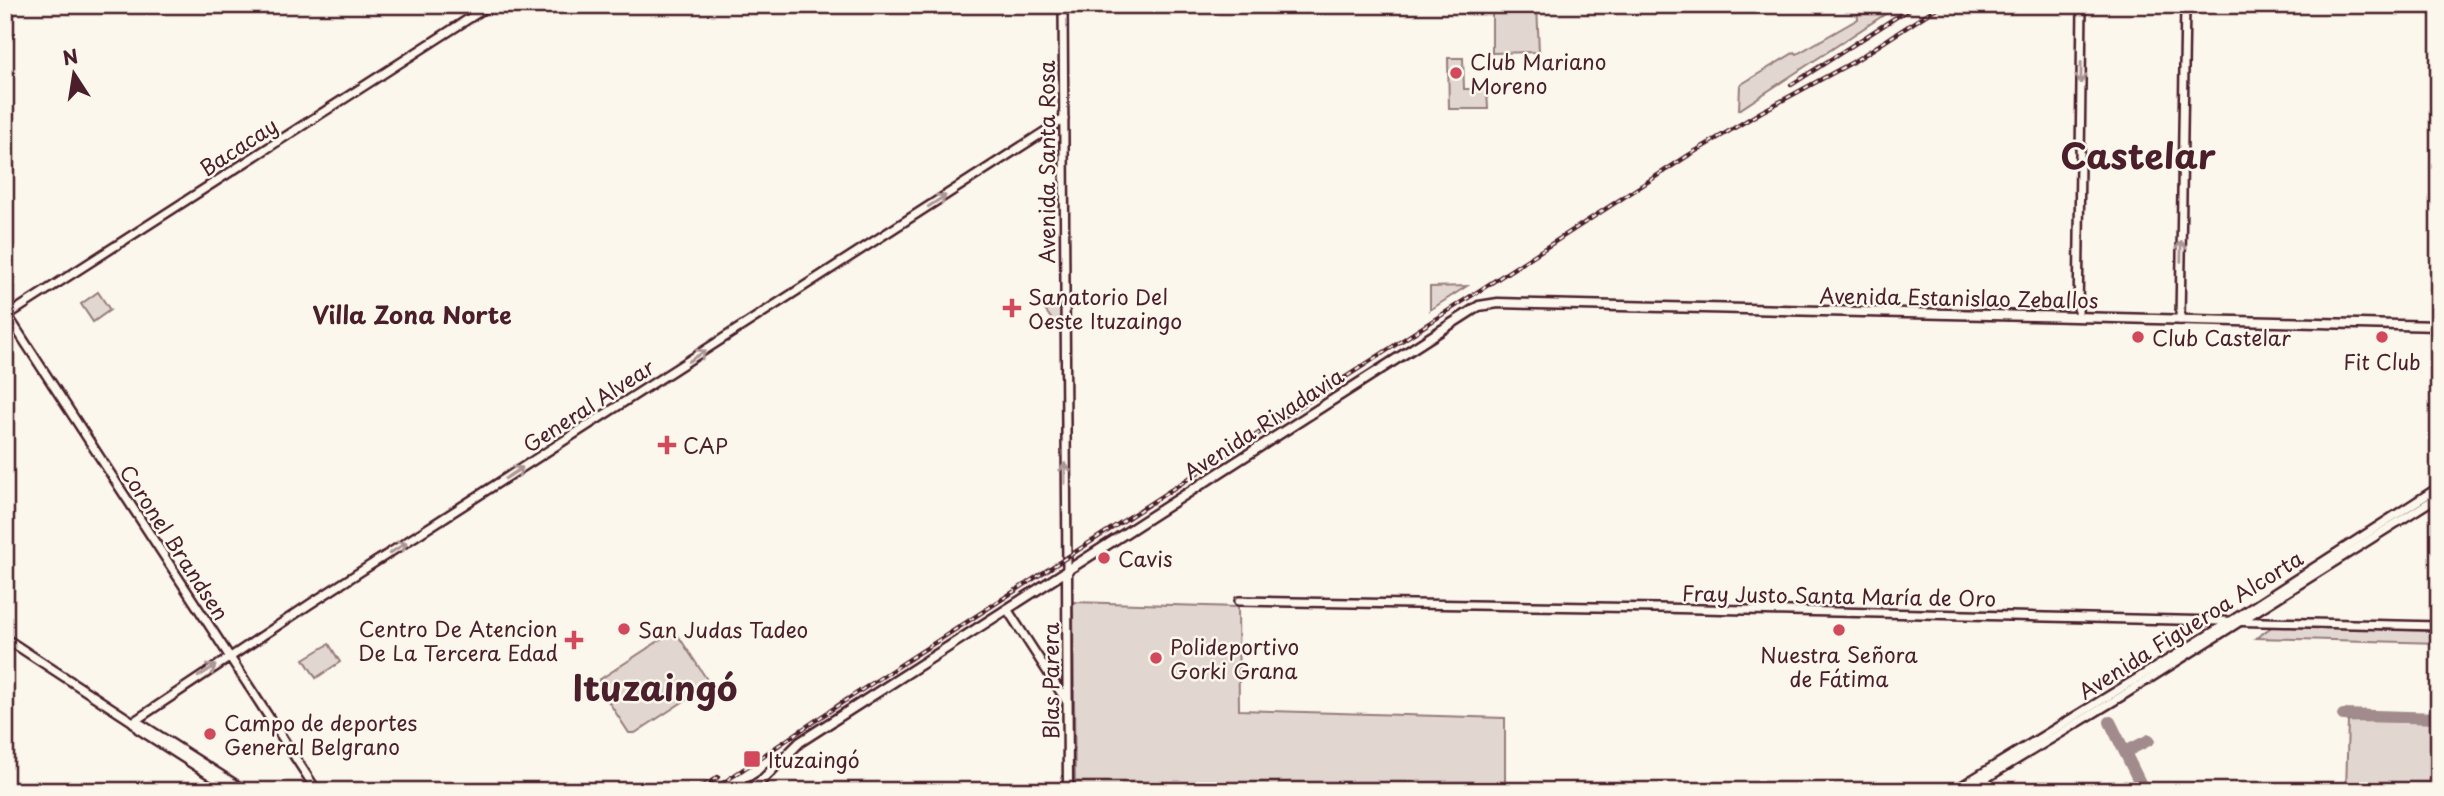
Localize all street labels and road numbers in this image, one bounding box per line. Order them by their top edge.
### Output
street label: Avenida Santa Rosa [1030,60,1062,264]
street label: Bacacay [193,109,283,183]
street label: Avenida Estanislao Zeballos [1819,279,2099,315]
street label: General Alvear [516,350,661,460]
street label: Avenida Rivadavia [1177,359,1350,487]
street label: Coronel Brandsen [112,458,238,626]
street label: Avenida Figueroa Alcorta [2071,541,2309,706]
street label: Fray Justo Santa María de Oro [1682,576,1996,614]
street label: Blas Parera [1034,622,1066,740]

